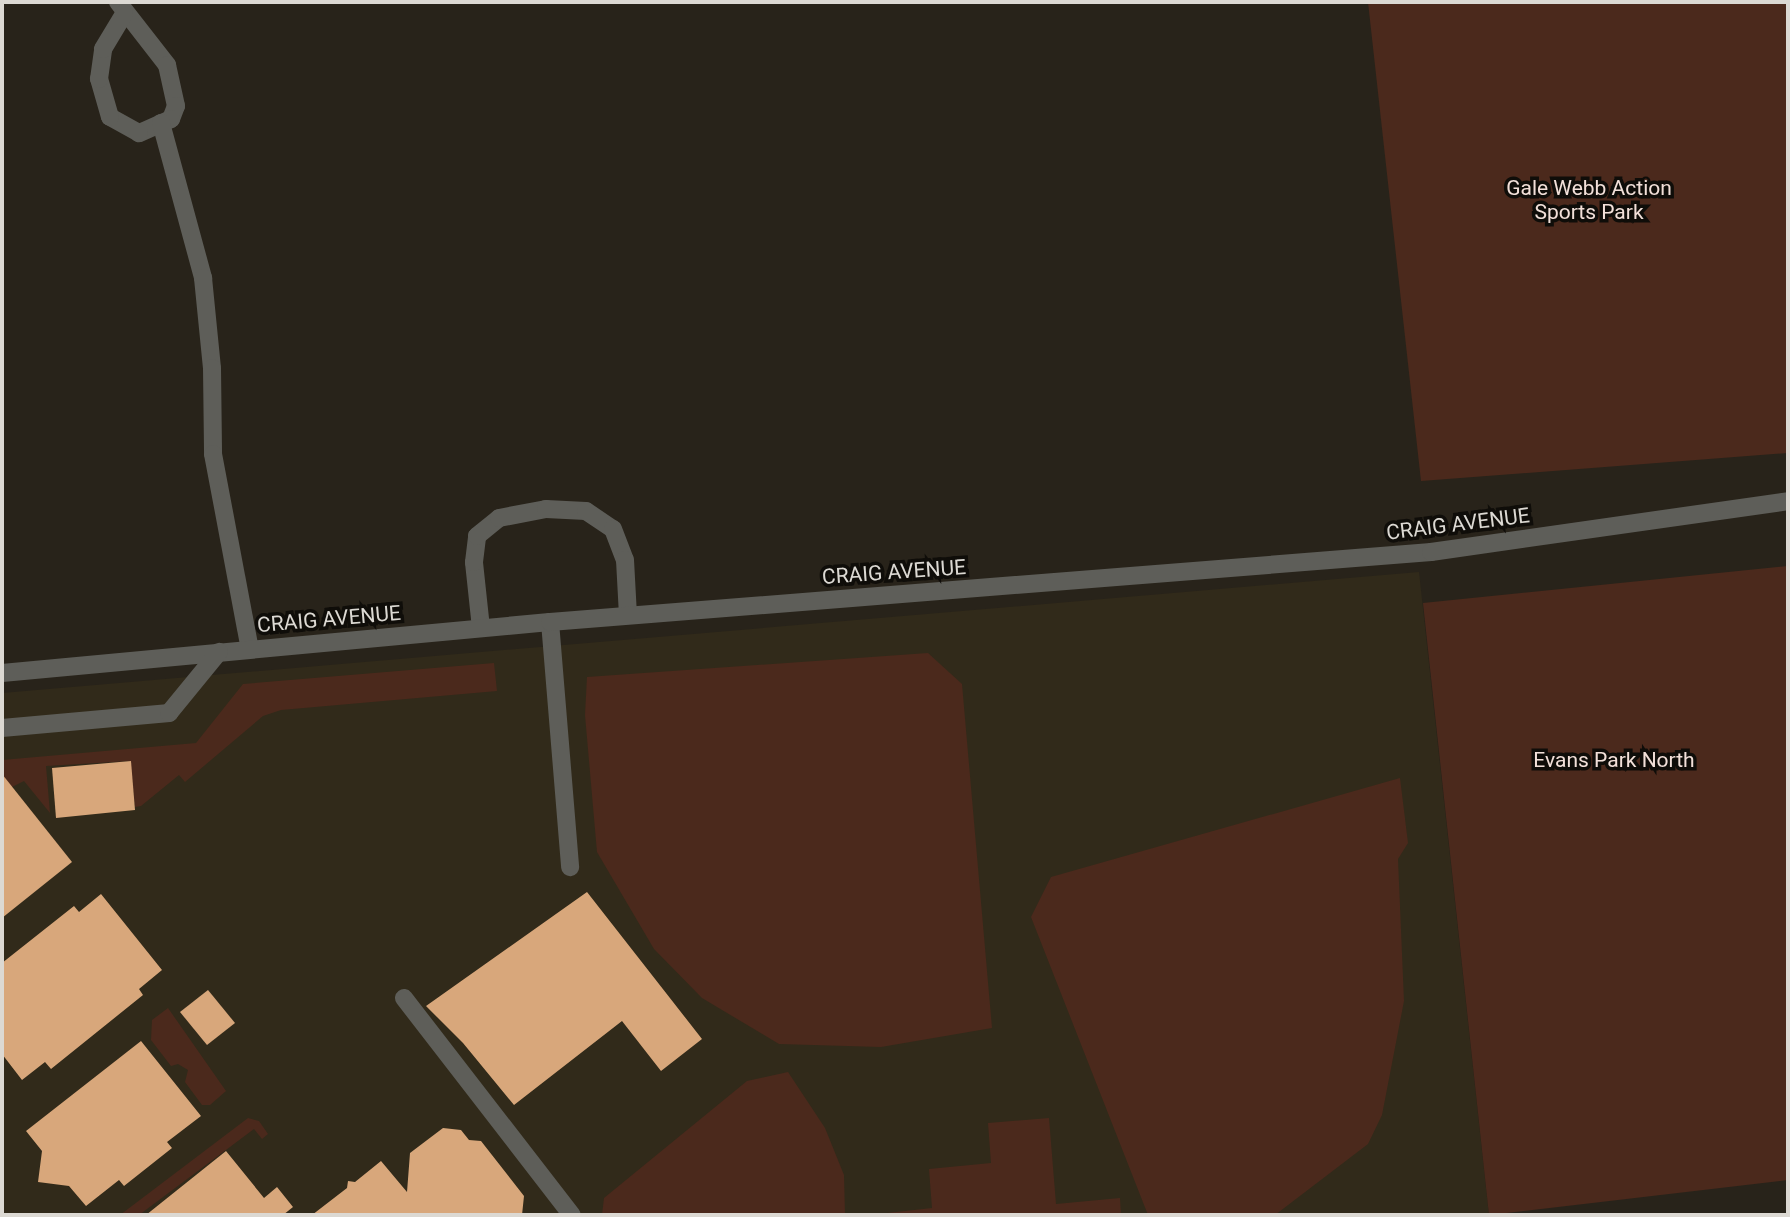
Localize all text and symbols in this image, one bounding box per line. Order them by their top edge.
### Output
park label: Gale Webb Action Sports Park [1506,175,1672,225]
street label: CRAIG AVENUE [1385,503,1531,545]
street label: CRAIG AVENUE [821,554,967,590]
street label: CRAIG AVENUE [256,600,402,638]
park label: Evans Park North [1533,747,1695,773]

